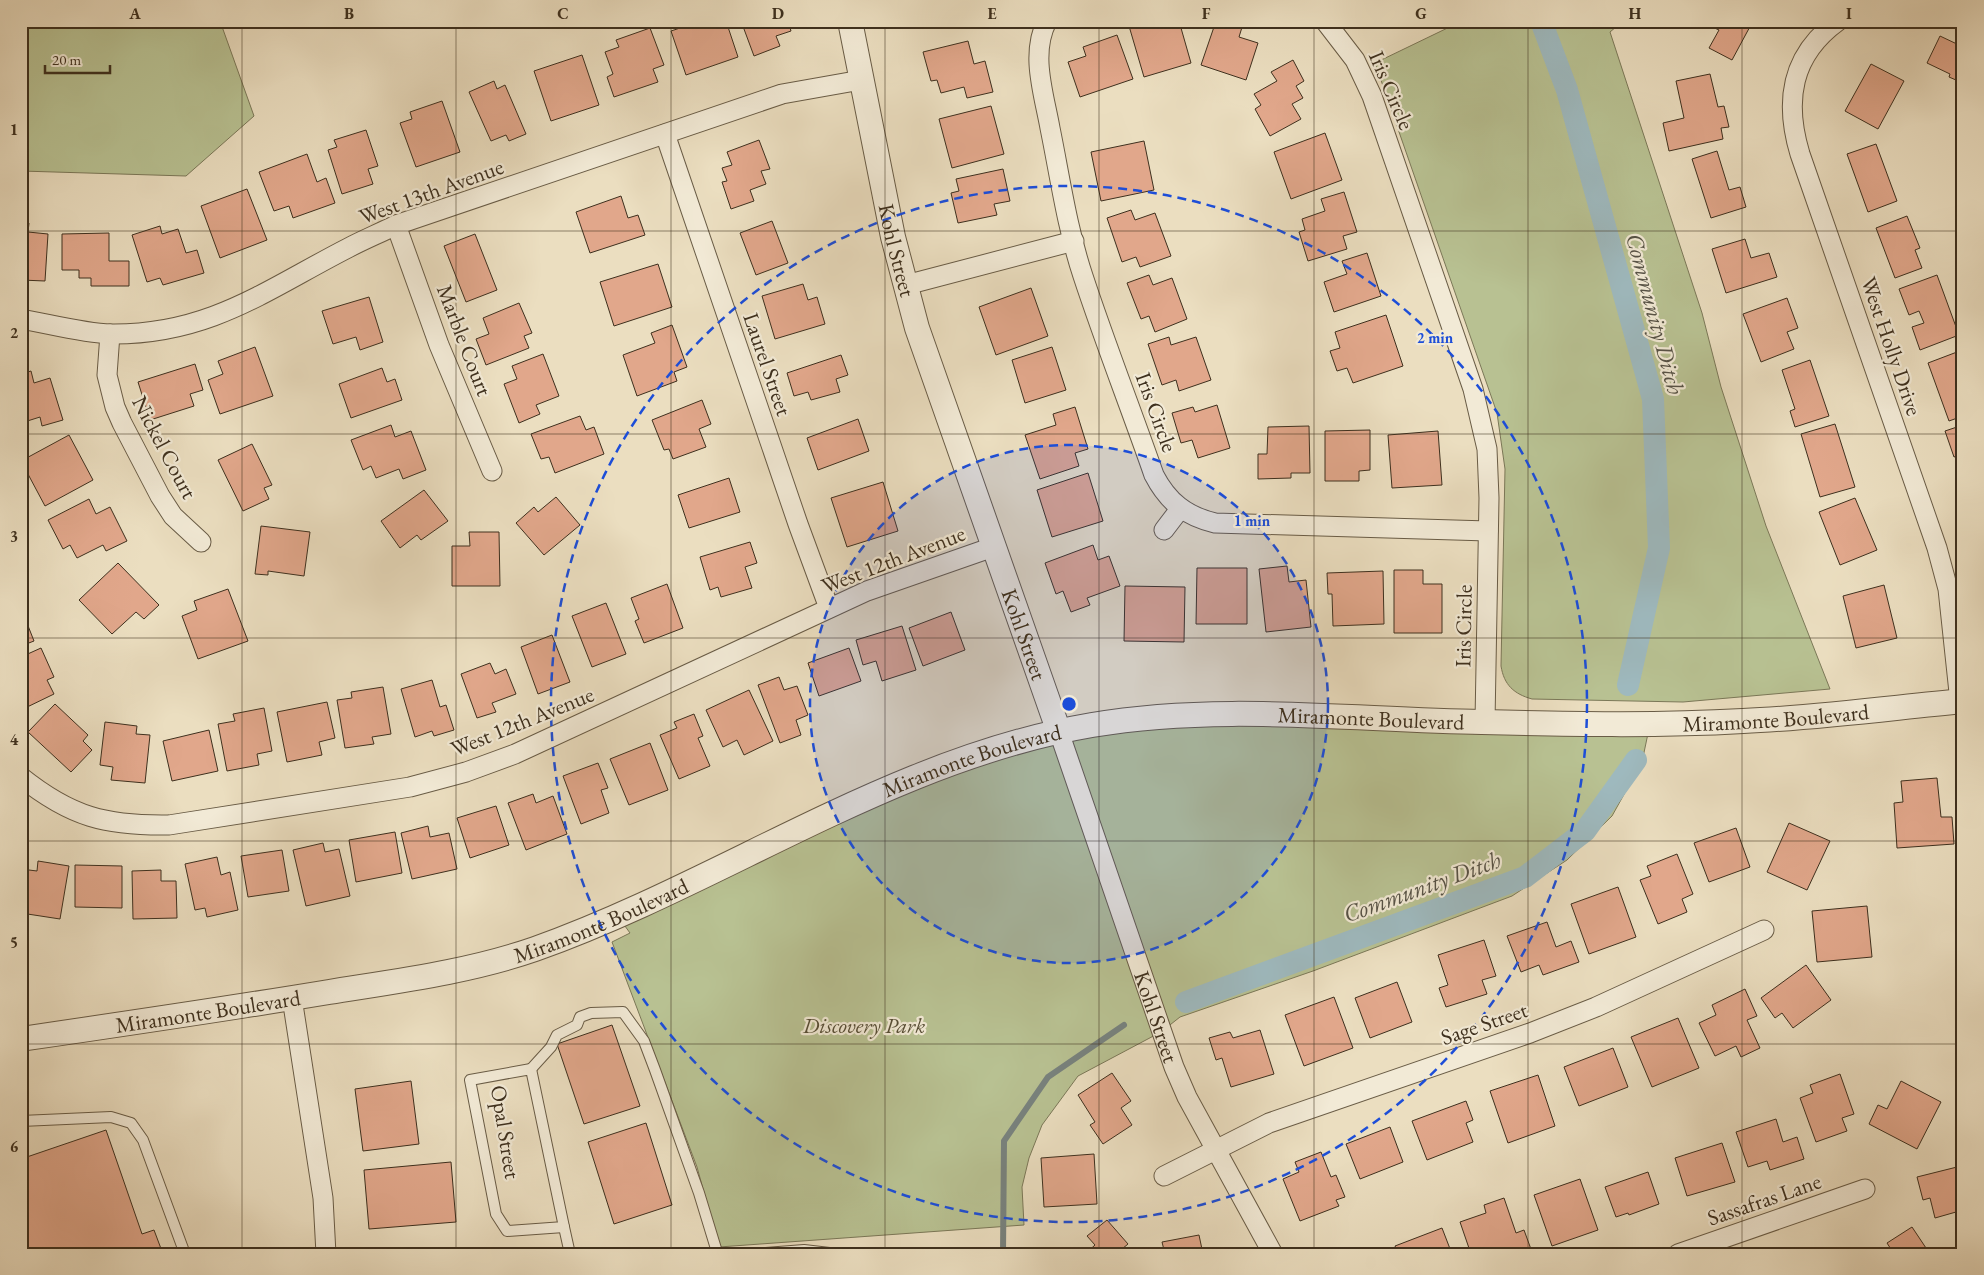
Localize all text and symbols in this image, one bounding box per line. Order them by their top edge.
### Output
text: A [128,3,141,24]
text: B [344,3,354,24]
text: C [557,3,569,24]
text: D [772,3,784,24]
text: E [987,3,997,24]
text: F [1202,3,1211,24]
text: G [1415,3,1427,24]
text: H [1629,3,1642,24]
text: I [1846,3,1852,24]
scale bar [45,42,110,74]
street label: Iris Circle [1362,46,1421,134]
text: 20 m [52,50,81,69]
text: 1 [10,119,18,140]
street label: West 13th Avenue [355,152,508,231]
street label: Kohl Street [872,201,922,300]
water label: Community Ditch [1619,230,1692,398]
street label: West Holly Drive [1854,273,1929,420]
street label: Marble Court [430,280,499,400]
street label: Laurel Street [736,309,799,420]
text: 2 [10,322,19,343]
text: 2 min [1417,328,1454,347]
street label: Iris Circle [1129,368,1184,456]
street label: Nickel Court [125,391,204,504]
text: 1 min [1234,511,1271,530]
street label: West 12th Avenue [817,519,970,600]
text: 3 [10,526,18,547]
street label: Iris Circle [1448,584,1479,668]
street label: Kohl Street [995,585,1054,684]
street label: West 12th Avenue [446,679,598,763]
centre of rings [1060,695,1078,713]
street label: Miramonte Boulevard [1682,697,1871,738]
street label: Miramonte Boulevard [1277,700,1466,737]
street label: Miramonte Boulevard [878,717,1065,804]
text: 4 [10,729,19,750]
water label: Community Ditch [1339,844,1505,929]
street label: Miramonte Boulevard [510,871,694,970]
text: 5 [10,932,18,953]
street label: Kohl Street [1127,967,1185,1067]
street label: Miramonte Boulevard [114,983,303,1040]
street label: Sage Street [1437,995,1531,1052]
park label: Discovery Park [802,1011,925,1040]
street label: Opal Street [484,1083,527,1181]
text: 6 [10,1136,19,1157]
street label: Sassafras Lane [1703,1166,1825,1232]

